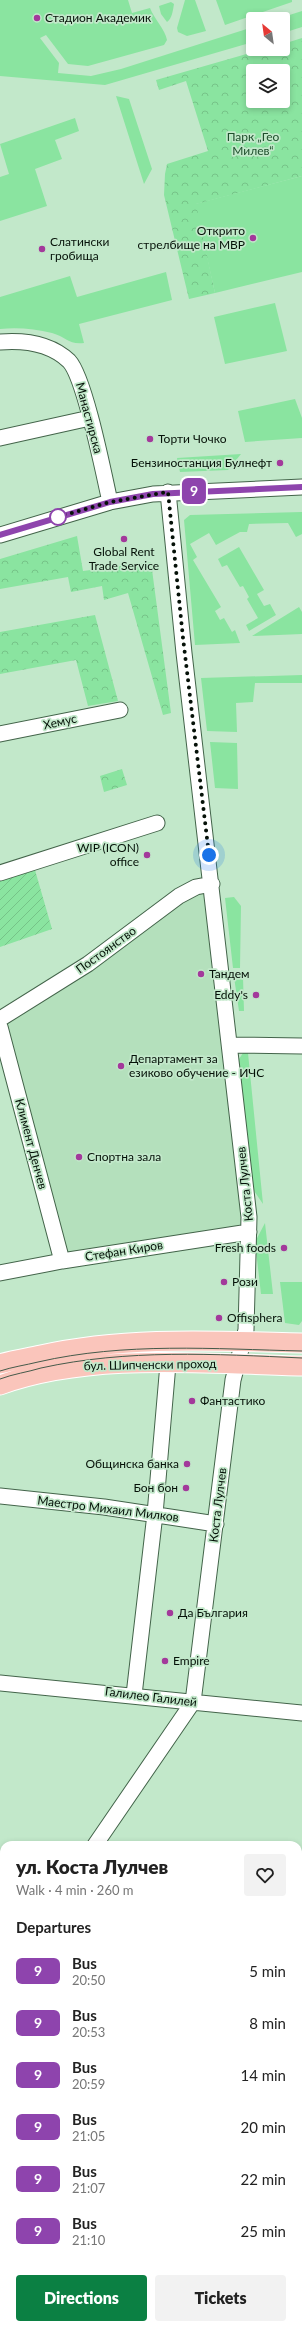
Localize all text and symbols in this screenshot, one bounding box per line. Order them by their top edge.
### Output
place label: Стадион Академик [45,10,152,25]
north arrow [246,12,290,56]
map controls [246,12,290,108]
marker: Стадион Академик [32,13,42,23]
button: layers [246,64,290,108]
park label: Парк „Гео Милев“ [227,129,279,158]
place label: Открито стрелбище на МВР [138,223,245,252]
marker: Открито стрелбище на МВР [248,233,258,243]
place label: Слатински гробища [50,234,110,263]
marker: Слатински гробища [37,244,47,254]
street label: Манастирска [73,381,106,455]
place label: Торти Чочко [158,431,227,446]
marker: Торти Чочко [145,434,155,444]
place label: Бензиностанция Булнефт [131,455,272,470]
marker: Бензиностанция Булнефт [275,458,285,468]
line badge: 9 [181,478,207,504]
text: 9 [190,482,198,499]
unlabelled marker [49,508,67,526]
marker: Global Rent Trade Service [119,534,129,544]
place label: Global Rent Trade Service [89,544,159,573]
street label: Хемус [42,711,78,732]
place label: WIP (ICON) office [77,840,139,869]
your location [199,845,219,865]
marker: WIP (ICON) office [142,850,152,860]
street label: Постоянство [73,923,139,977]
place label: Тандем [209,966,250,981]
marker: Тандем [196,969,206,979]
place label: Eddy's [214,987,248,1002]
marker: Eddy's [251,990,261,1000]
place label: Департамент за езиково обучение - ИЧС [129,1051,264,1080]
marker: Департамент за езиково обучение - ИЧС [116,1061,126,1071]
street label: Климент Денчев [12,1097,51,1191]
street label: Коста Лулчев [233,1146,256,1222]
place label: Спортна зала [87,1149,161,1164]
marker: Спортна зала [74,1152,84,1162]
street label: Стефан Киров [84,1237,164,1264]
place label: Fresh foods [215,1240,276,1255]
marker: Fresh foods [279,1243,289,1253]
place label: Рози [232,1274,258,1289]
marker: Рози [219,1277,229,1287]
place label: Offisphera [227,1310,282,1325]
marker: Offisphera [214,1313,224,1323]
street label: бул. Шипченски проход [84,1356,217,1373]
place label: Фантастико [200,1393,266,1408]
marker: Фантастико [187,1396,197,1406]
place label: Общинска банка [85,1456,179,1471]
marker: Общинска банка [182,1459,192,1469]
street label: Коста Лулчев [205,1467,230,1543]
place label: Бон бон [133,1480,178,1495]
marker: Бон бон [181,1483,191,1493]
street label: Маестро Михаил Милков [37,1492,180,1525]
place label: Да България [178,1605,248,1620]
marker: Да България [165,1608,175,1618]
place label: Empire [173,1653,210,1668]
marker: Empire [160,1656,170,1666]
street label: Галилео Галилей [104,1683,198,1710]
button: heart [244,1854,286,1896]
text: ул. Коста Лулчев [16,1855,168,1878]
text: Walk · 4 min · 260 m [16,1882,134,1898]
text: Departures [16,1918,91,1936]
text: Bus [72,1954,97,1972]
text: 9 [34,1962,42,1979]
text: 5 min [249,1962,286,1980]
text: 20:50 [72,1972,105,1988]
text: Bus [72,2006,97,2024]
text: 9 [34,2014,42,2031]
text: 8 min [249,2014,286,2032]
text: 20:53 [72,2024,105,2040]
text: Bus [72,2058,97,2076]
text: 9 [34,2066,42,2083]
text: 14 min [240,2066,286,2084]
text: 20:59 [72,2076,105,2092]
text: Bus [72,2110,97,2128]
text: 9 [34,2118,42,2135]
text: 20 min [240,2118,286,2136]
text: 21:05 [72,2128,105,2144]
text: Bus [72,2162,97,2180]
text: 9 [34,2170,42,2187]
text: 22 min [240,2170,286,2188]
text: 21:07 [72,2180,105,2196]
text: Bus [72,2214,97,2232]
text: 9 [34,2222,42,2239]
text: 25 min [240,2222,286,2240]
text: 21:10 [72,2232,105,2248]
button: Directions [16,2275,147,2321]
button: Tickets [155,2275,286,2321]

